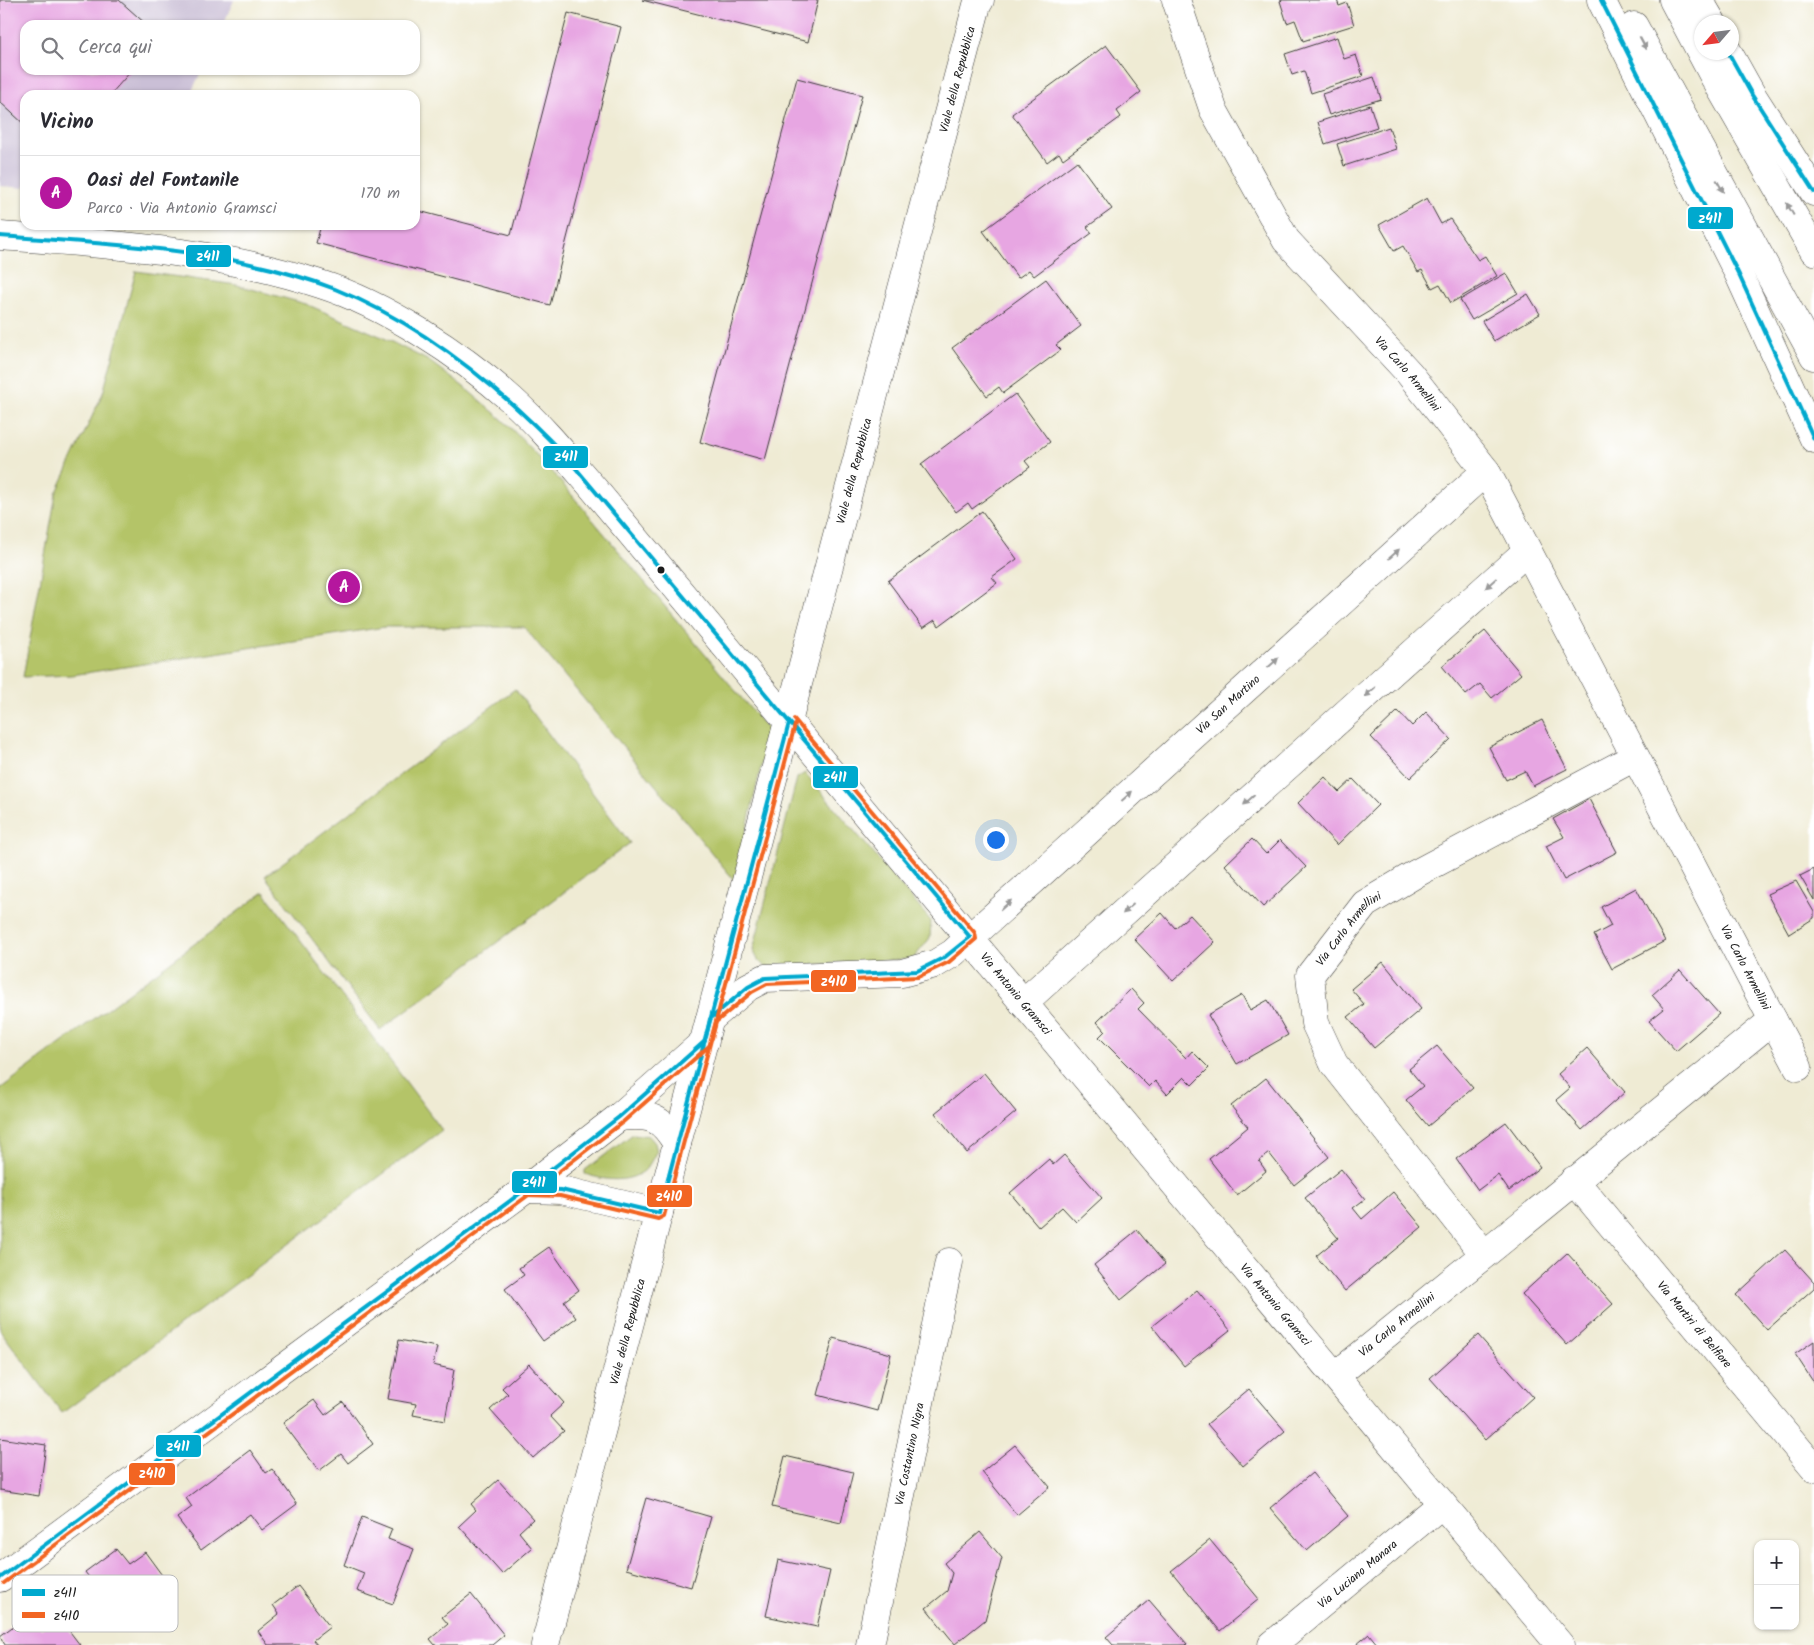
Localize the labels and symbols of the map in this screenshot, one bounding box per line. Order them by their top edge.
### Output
north arrow [1694,15,1739,60]
street label: Viale della Repubblica [934,24,981,135]
one-way arrow [1639,36,1647,50]
one-way arrow [1716,179,1724,194]
one-way arrow [1785,203,1794,216]
line badge: z411 [1687,206,1734,230]
text: z411 [1699,208,1722,230]
line badge: z411 [185,244,232,268]
text: z411 [197,246,220,268]
street label: Via Carlo Armellini [1370,332,1446,417]
street label: Viale della Repubblica [831,415,877,526]
line badge: z411 [542,445,589,469]
text: z411 [555,446,578,468]
one-way arrow [1387,548,1399,560]
unlabelled marker [656,565,666,575]
pin: A [328,568,360,606]
one-way arrow [1485,577,1497,589]
one-way arrow [1267,657,1279,669]
street label: Via San Martino [1191,670,1264,739]
one-way arrow [1364,686,1376,698]
line badge: z411 [812,765,859,789]
text: z411 [824,767,847,789]
one-way arrow [1120,790,1132,802]
one-way arrow [1243,794,1255,806]
your location [983,827,1009,853]
street label: Via Carlo Armellini [1311,886,1386,970]
one-way arrow [1000,899,1012,911]
one-way arrow [1122,903,1134,915]
street label: Via Carlo Armellini [1715,921,1776,1014]
street label: Via Antonio Gramsci [975,948,1057,1040]
line badge: z410 [810,969,857,993]
text: z410 [821,971,848,993]
line badge: z411 [511,1170,558,1194]
text: z411 [523,1172,546,1194]
line badge: z410 [646,1184,693,1208]
text: z410 [656,1186,683,1208]
street label: Via Antonio Gramsci [1235,1259,1316,1351]
street label: Viale della Repubblica [604,1276,651,1387]
street label: Via Martiri di Belfiore [1652,1277,1737,1373]
street label: Via Carlo Armellini [1355,1287,1440,1362]
street label: Via Costantino Nigra [890,1401,929,1507]
line badge: z411 [155,1434,202,1458]
text: z411 [167,1436,190,1458]
line badge: z410 [128,1462,176,1486]
text: z410 [139,1463,166,1485]
street label: Via Luciano Manara [1313,1535,1402,1613]
legend [12,1575,178,1632]
text: z411 [54,1582,77,1604]
text: z410 [54,1605,79,1627]

